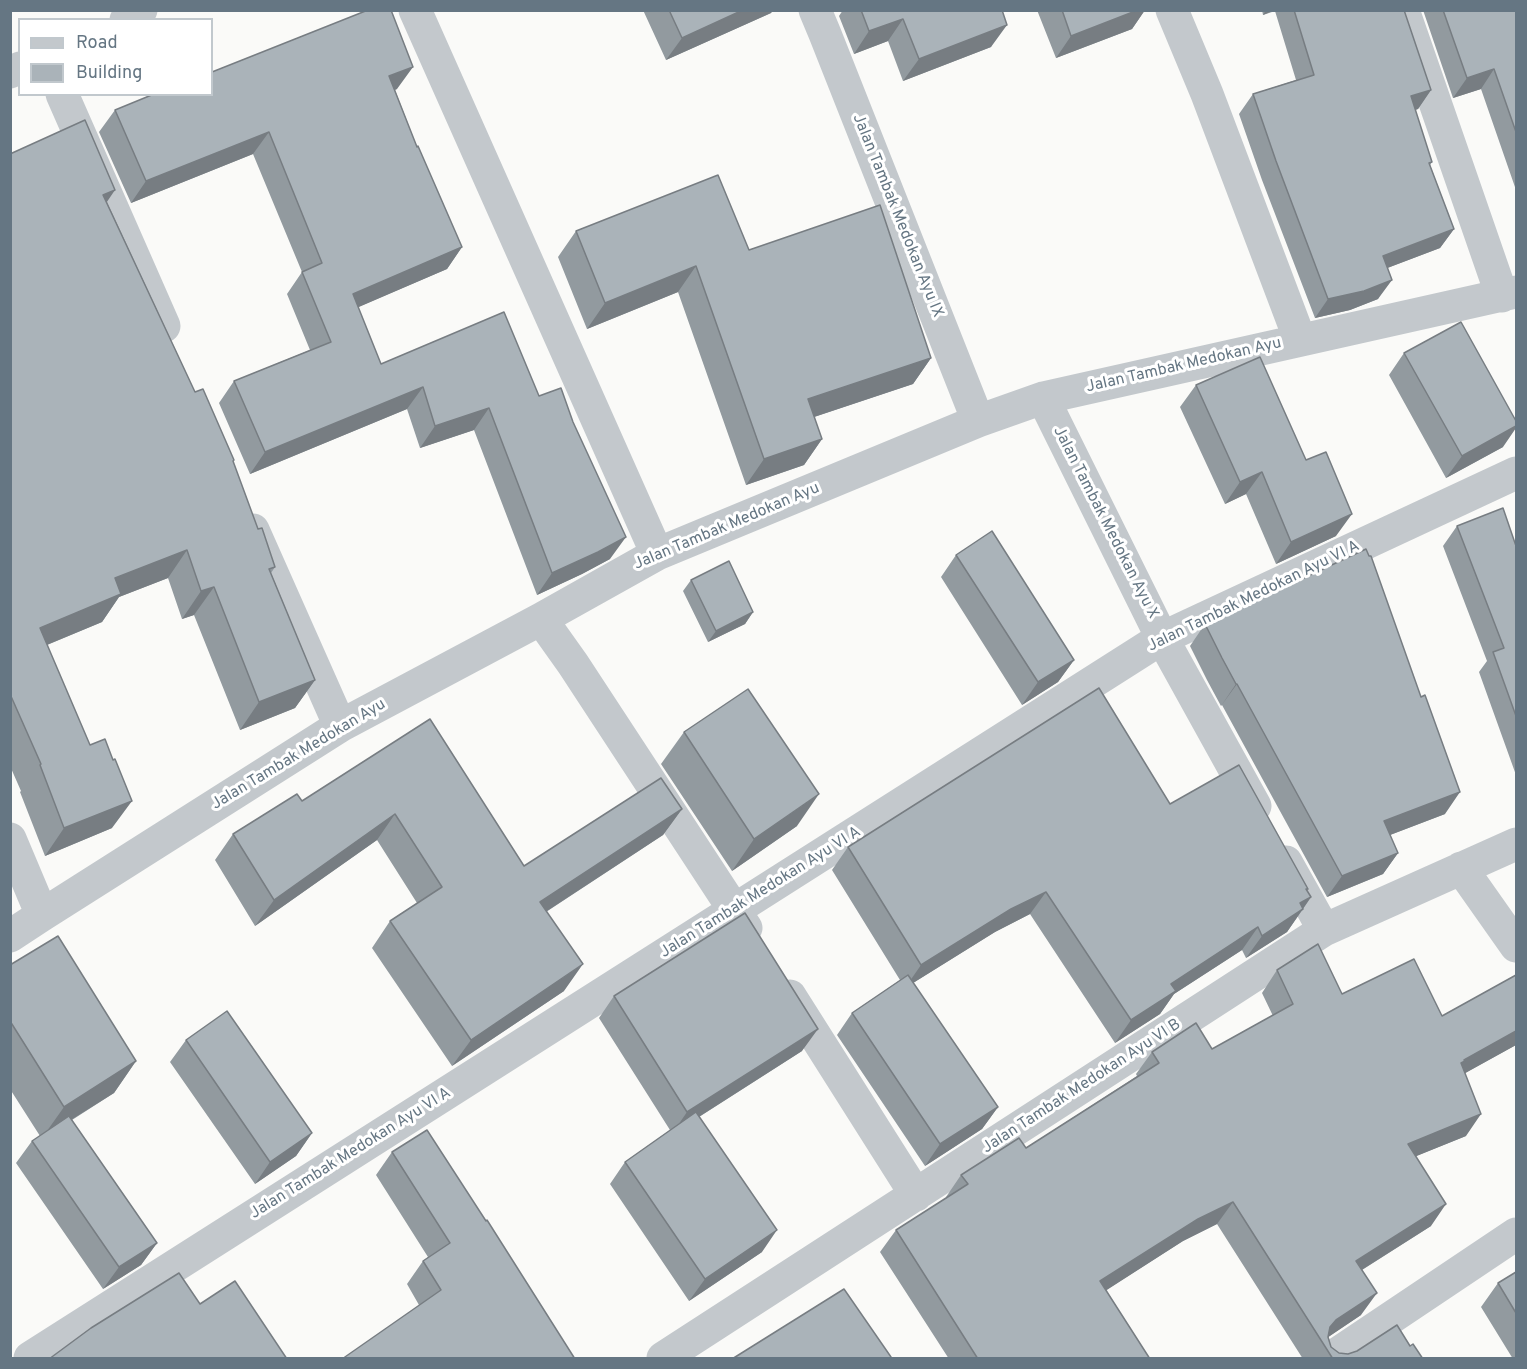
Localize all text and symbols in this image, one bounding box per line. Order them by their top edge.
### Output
legend [18,18,213,96]
text: Road [76,32,118,55]
text: Building [76,62,142,85]
street label: Jalan Tambak Medokan Ayu IX [847,111,947,321]
street label: Jalan Tambak Medokan Ayu [1084,334,1284,398]
street label: Jalan Tambak Medokan Ayu X [1048,424,1162,622]
street label: Jalan Tambak Medokan Ayu [631,479,823,575]
street label: Jalan Tambak Medokan Ayu VI A [1145,537,1363,657]
street label: Jalan Tambak Medokan Ayu [208,695,390,815]
street label: Jalan Tambak Medokan Ayu VI A [657,823,865,963]
street label: Jalan Tambak Medokan Ayu VI B [979,1016,1185,1158]
street label: Jalan Tambak Medokan Ayu VI A [247,1084,455,1224]

